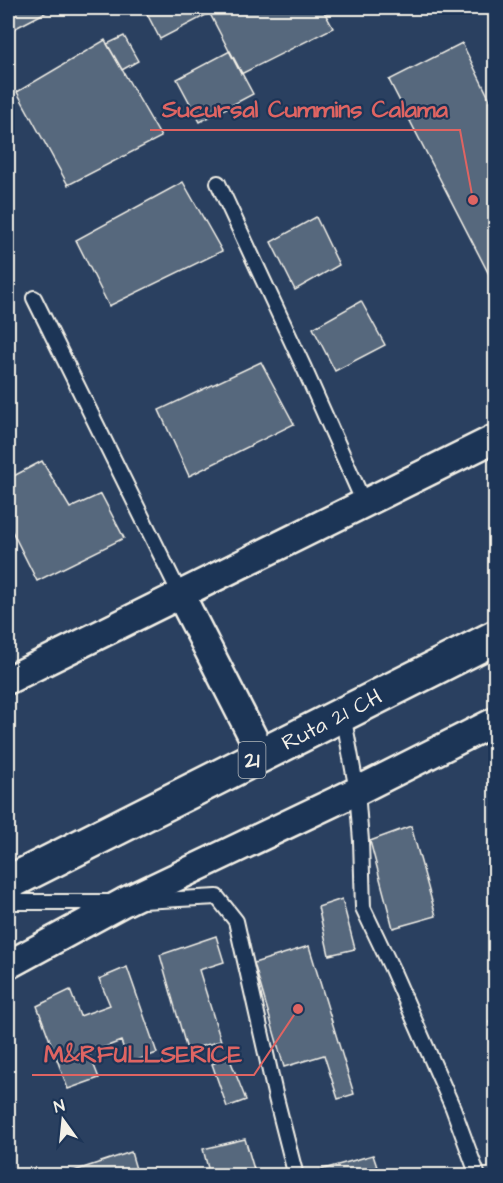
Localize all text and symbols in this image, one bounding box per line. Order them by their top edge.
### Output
callout: Sucursal Cummins Calama [150,88,460,130]
text: Sucursal Cummins Calama [161,93,449,127]
street label: Ruta 21 CH [276,681,388,759]
road number: 21 [238,742,266,778]
callout: M&RFULLSERICE [32,1033,254,1075]
text: M&RFULLSERICE [44,1038,243,1072]
north arrow [33,1090,93,1150]
text: N [52,1095,67,1118]

